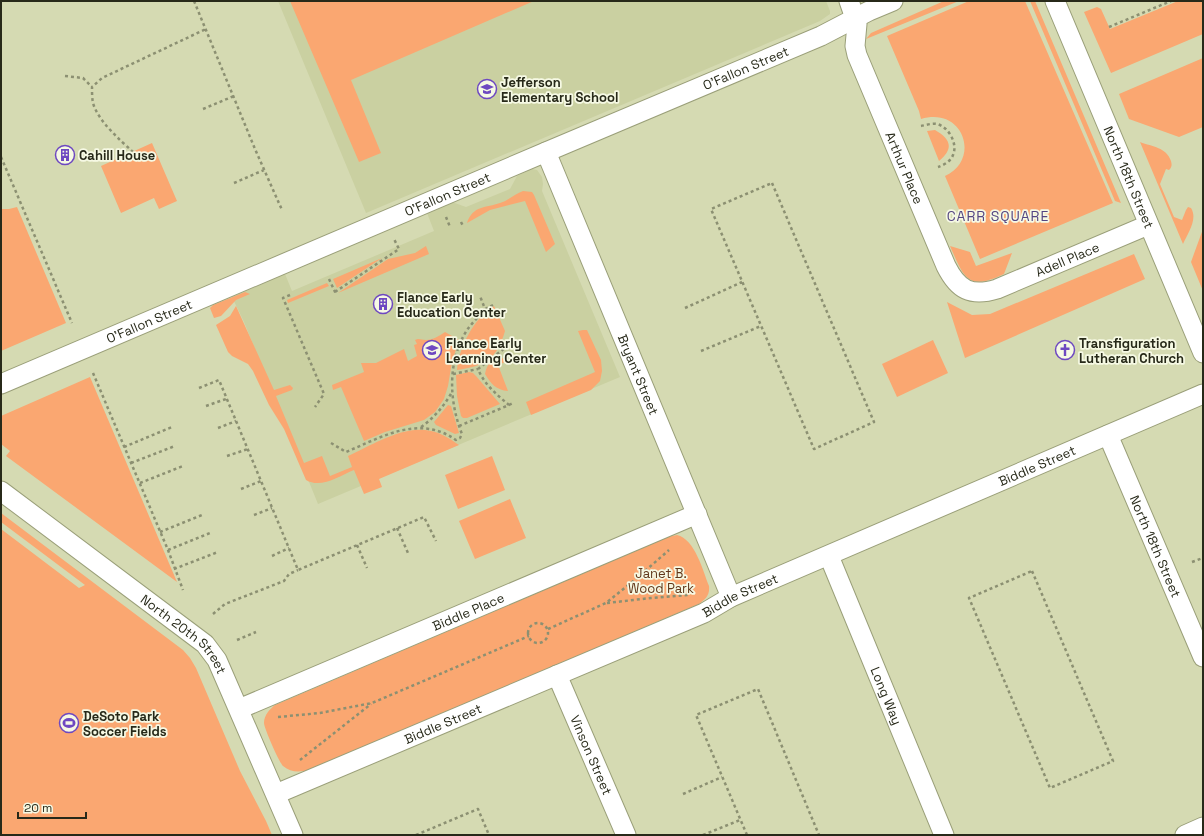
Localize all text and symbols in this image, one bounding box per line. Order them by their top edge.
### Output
street label: O'Fallon Street [700,43,791,94]
place label: Jefferson Elementary School [501,74,618,106]
school or university icon: Jefferson Elementary School [476,78,498,100]
street label: North 18th Street [1100,123,1158,231]
street label: Arthur Place [881,129,927,207]
building icon: Cahill House [54,144,76,166]
place label: Cahill House [79,147,155,164]
street label: O'Fallon Street [402,169,493,220]
district label: CARR SQUARE [947,207,1049,225]
street label: Adell Place [1033,239,1102,281]
place label: Flance Early Education Center [397,289,506,321]
building icon: Flance Early Education Center [372,293,394,315]
street label: O'Fallon Street [104,296,195,347]
street label: Bryant Street [614,332,662,418]
place label: Flance Early Learning Center [446,335,546,367]
place label: Transfiguration Lutheran Church [1079,335,1184,367]
school or university icon: Flance Early Learning Center [421,339,443,361]
church icon: Transfiguration Lutheran Church [1054,339,1076,361]
street label: Biddle Street [996,442,1078,490]
street label: North 18th Street [1126,493,1185,600]
park label: Janet B. Wood Park [628,565,694,597]
street label: Biddle Street [699,570,781,621]
street label: Biddle Place [430,589,507,635]
street label: North 20th Street [137,591,230,677]
street label: Long Way [867,664,906,727]
street label: Biddle Street [402,700,484,748]
place label: DeSoto Park Soccer Fields [83,708,167,740]
sports icon: DeSoto Park Soccer Fields [58,712,80,734]
street label: Vinson Street [566,713,616,798]
scale bar [18,794,86,820]
text: 20 m [24,800,52,816]

